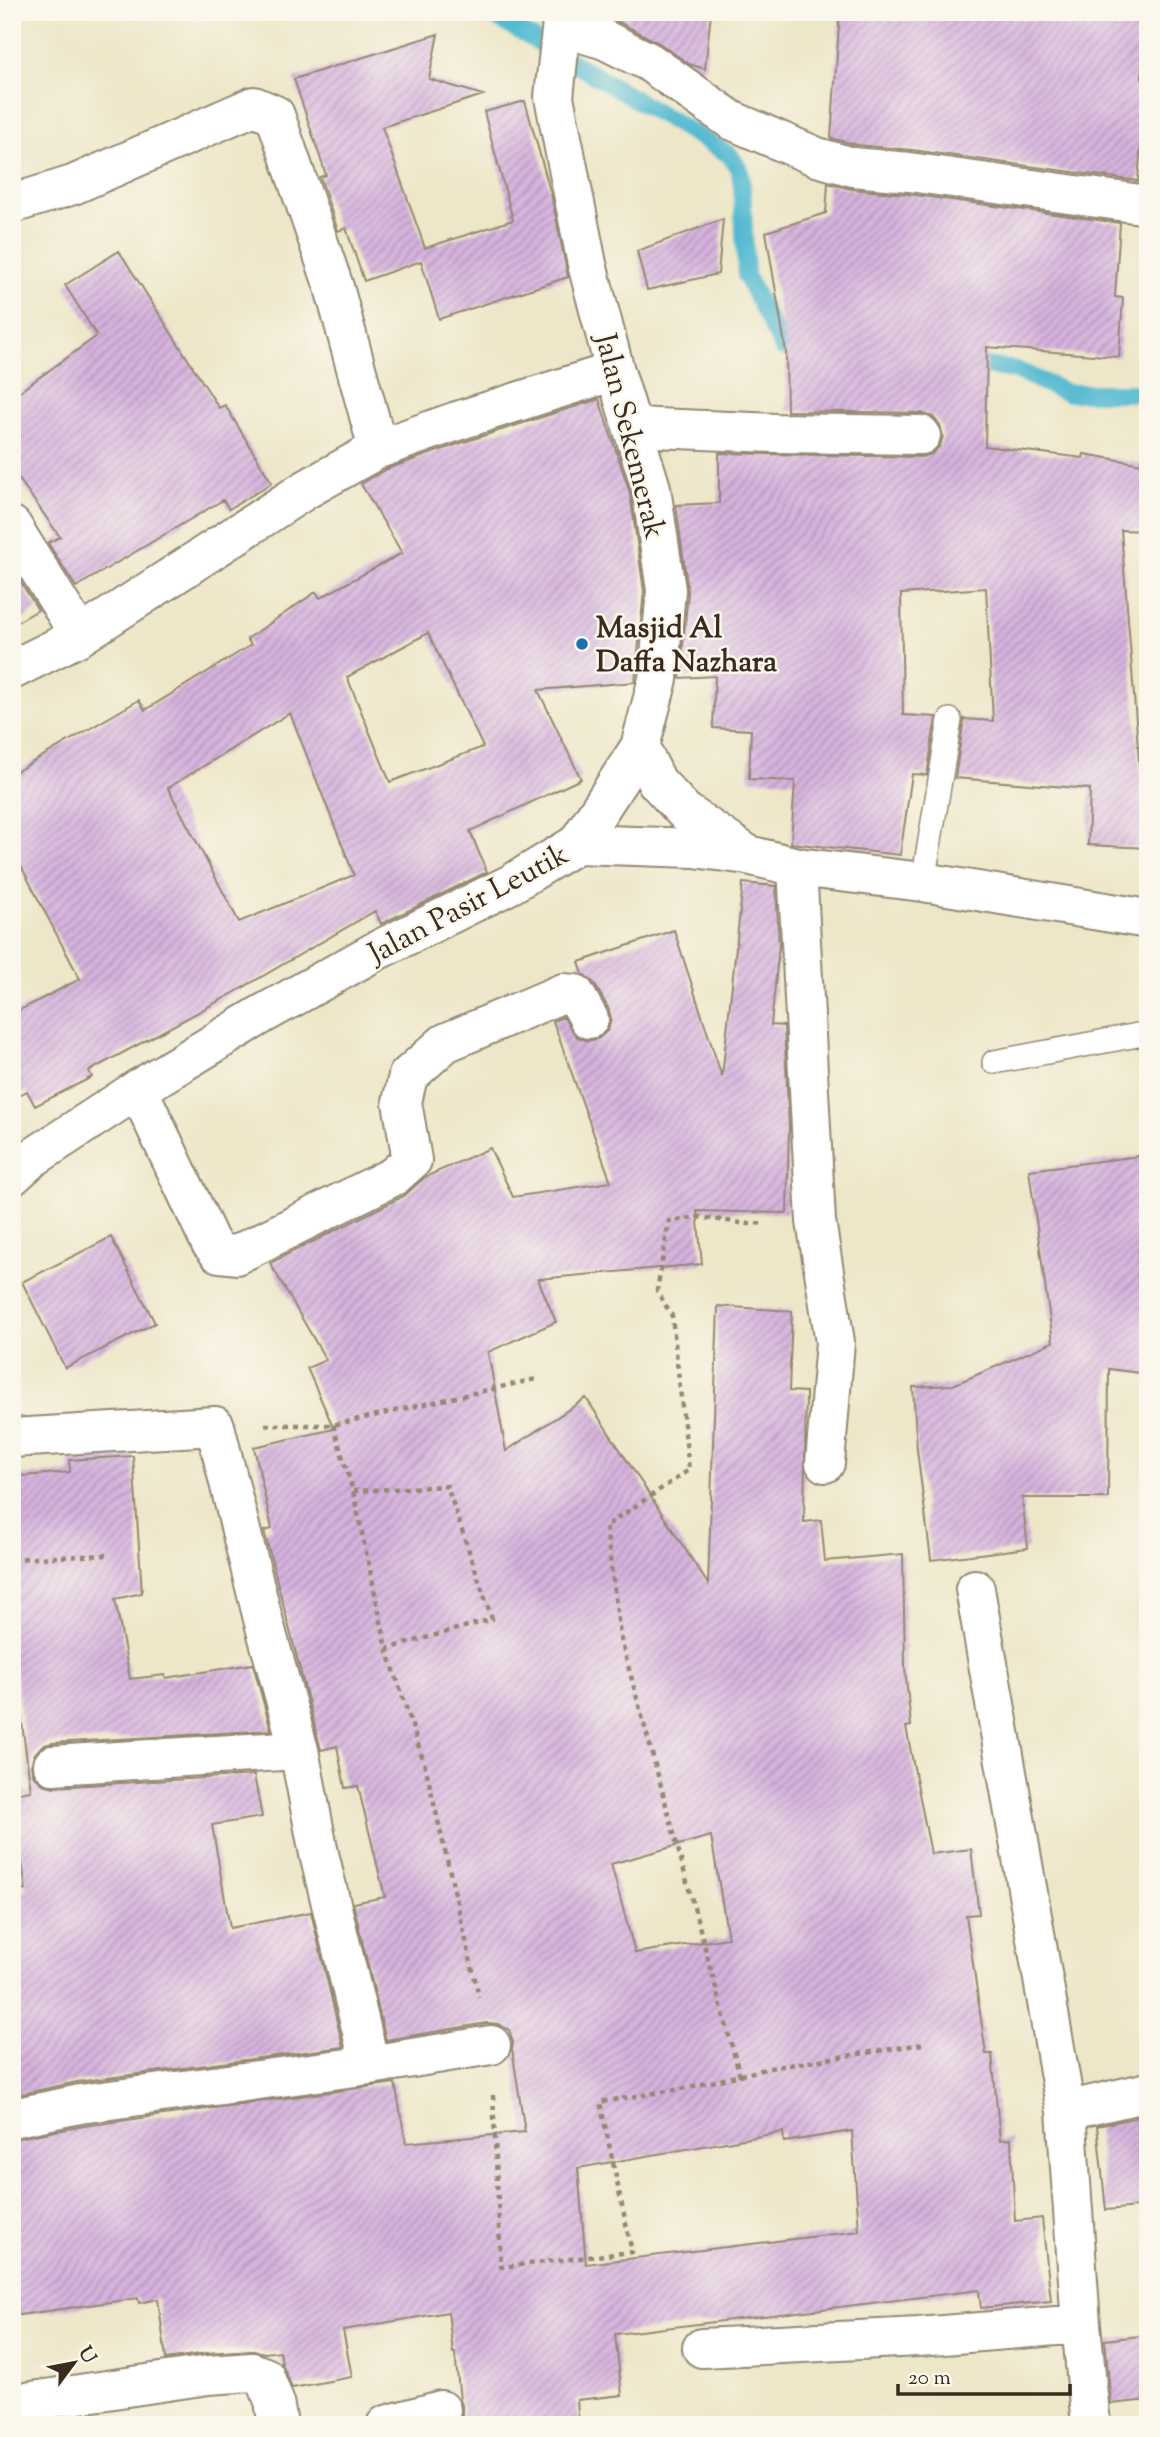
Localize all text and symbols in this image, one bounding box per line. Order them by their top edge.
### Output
street label: Jalan Sekemerak [582,327,675,544]
place label: Masjid Al Daffa Nazhara [596,608,777,685]
marker: Masjid Al Daffa Nazhara [574,636,590,652]
street label: Jalan Pasir Leutik [360,834,577,977]
north arrow [38,2328,108,2398]
text: U [71,2342,102,2369]
scale bar [898,2353,1069,2397]
text: 20 m [908,2364,951,2394]

